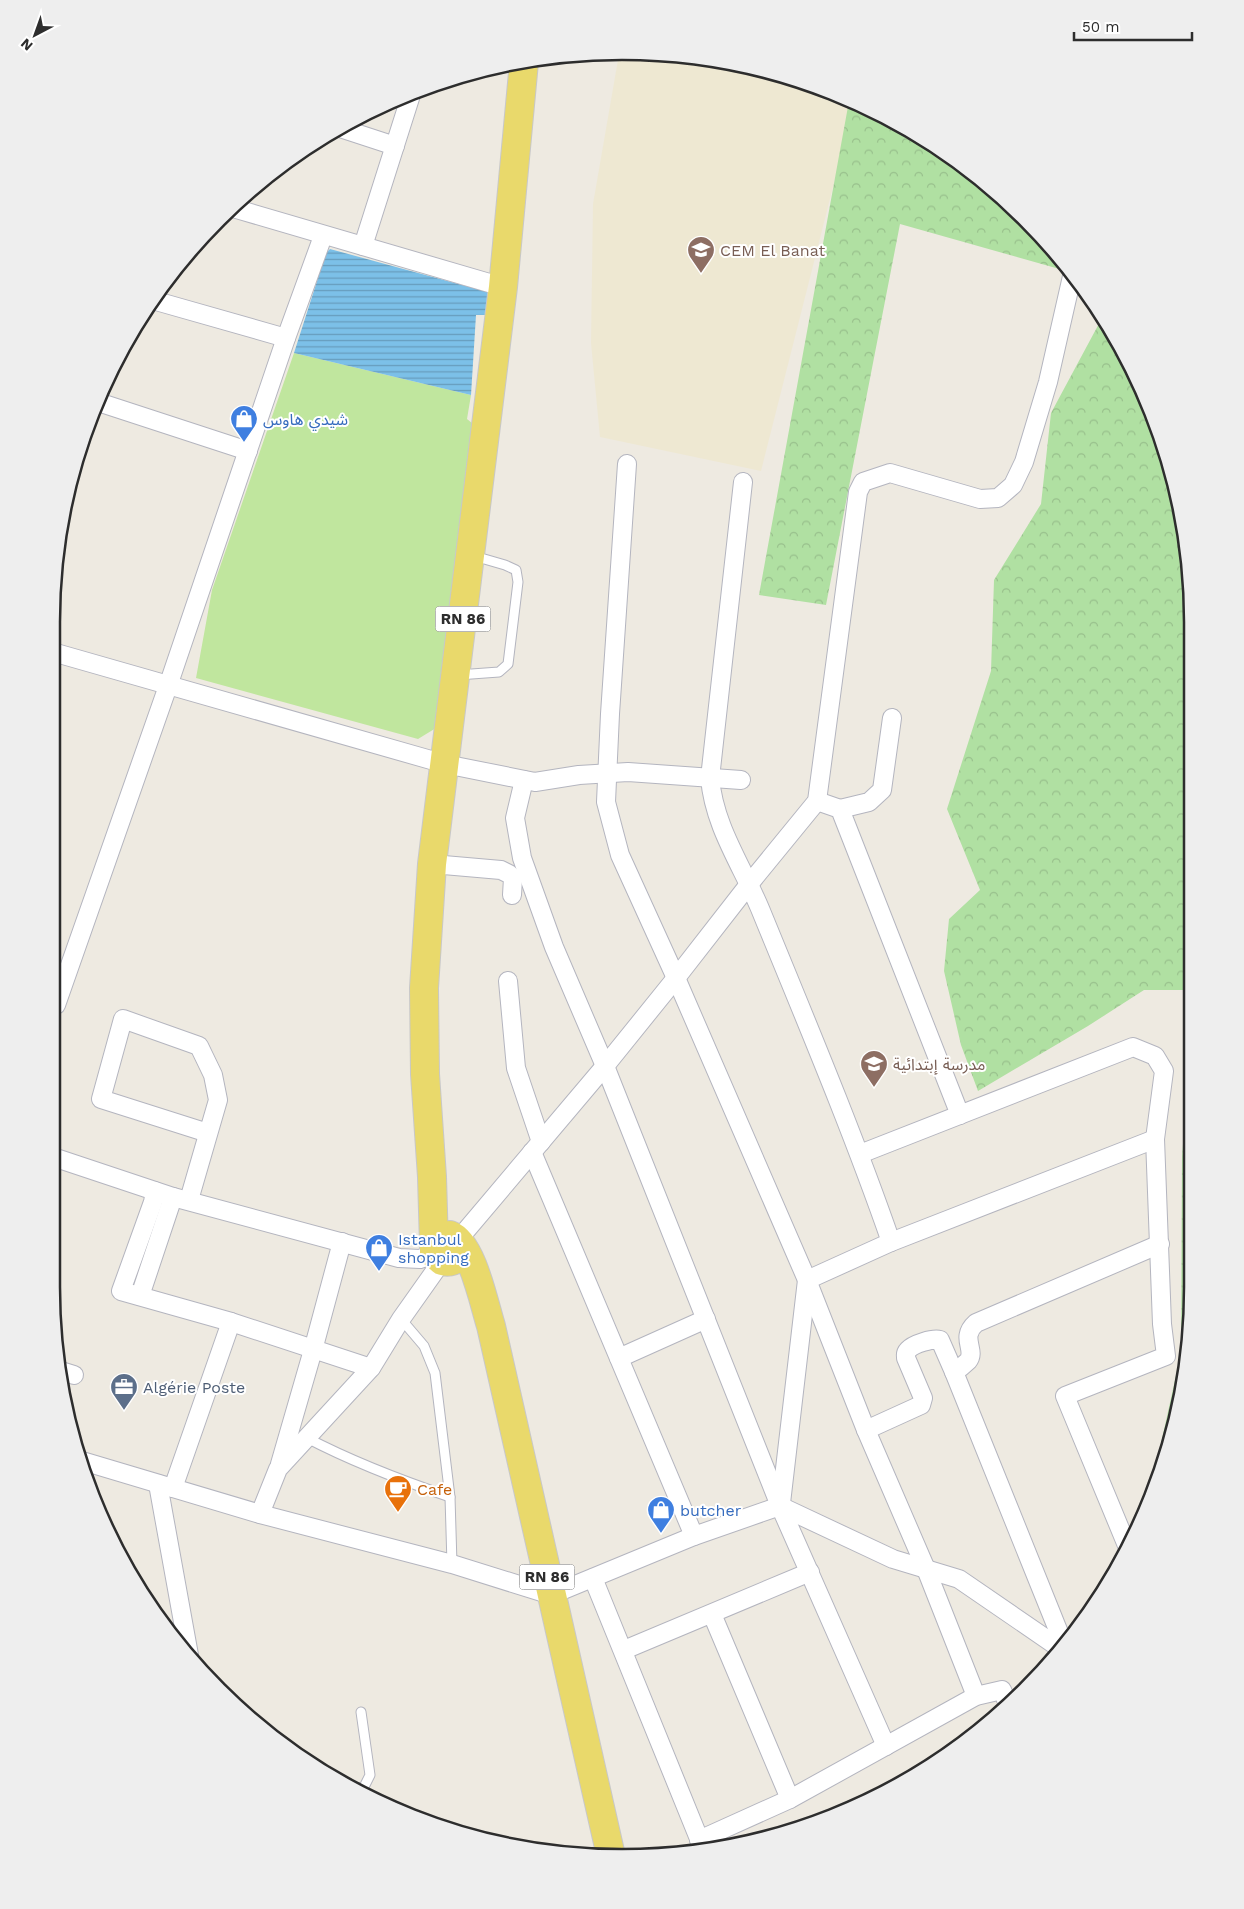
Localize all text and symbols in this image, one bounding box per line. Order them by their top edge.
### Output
north arrow [10,10,60,60]
scale bar [1074,10,1192,42]
text: 50 m [1082,18,1119,36]
text: N [17,35,36,54]
school or university icon: CEM El Banat [686,235,716,274]
place label: CEM El Banat [720,241,825,260]
shop icon: شيدي هاوس [229,404,259,443]
place label: شيدي هاوس [263,410,348,431]
road number: RN 86 [436,606,490,632]
school or university icon: مدرسة إبتدائية [859,1049,889,1088]
place label: مدرسة إبتدائية [893,1055,985,1075]
place label: Istanbul shopping [398,1230,469,1267]
shop icon: Istanbul shopping [364,1233,394,1272]
office icon: Algérie Poste [109,1372,139,1411]
place label: Algérie Poste [143,1378,245,1397]
cafe icon: Cafe [383,1474,413,1513]
place label: Cafe [417,1480,452,1499]
shop icon: butcher [646,1495,676,1534]
place label: butcher [680,1501,742,1520]
road number: RN 86 [520,1564,574,1590]

